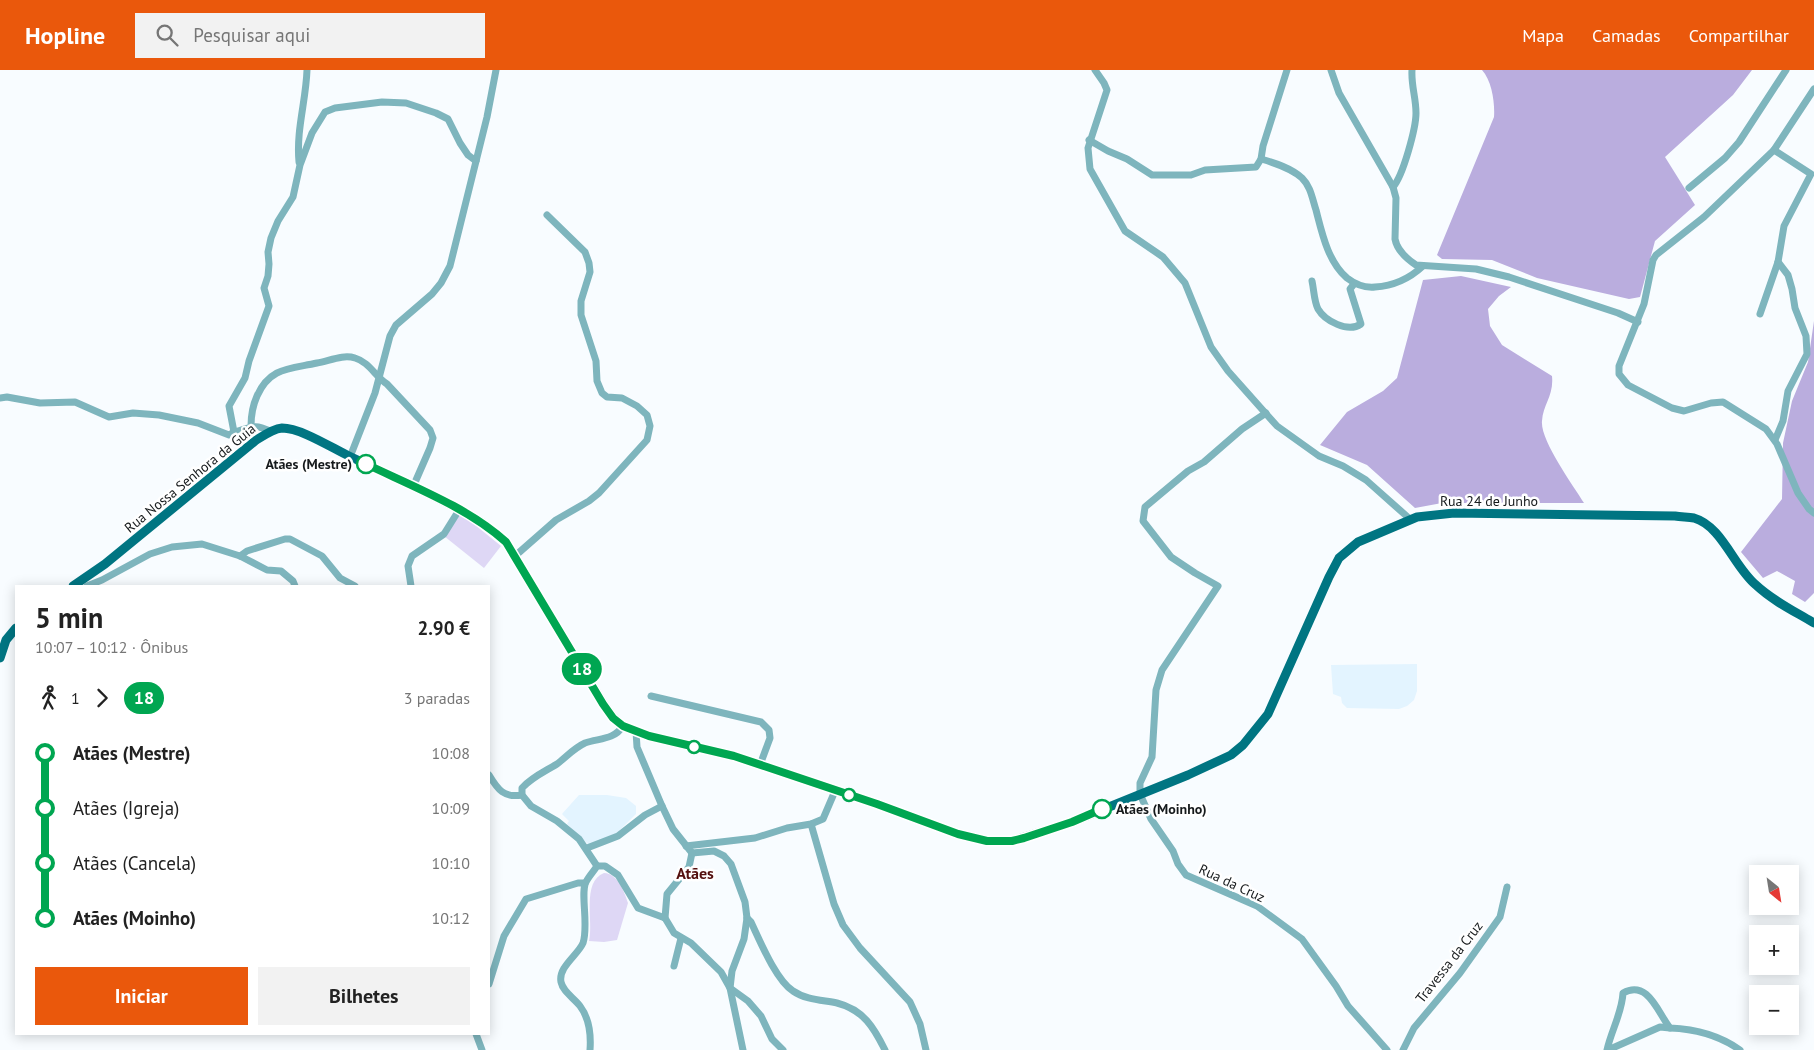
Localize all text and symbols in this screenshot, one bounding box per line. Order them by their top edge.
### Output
search box [135,13,485,58]
text: Hopline [25,20,105,51]
icon: search [153,21,181,49]
text: Pesquisar aqui [193,23,310,47]
text: Mapa [1522,24,1564,47]
text: Camadas [1592,24,1661,47]
text: Compartilhar [1689,24,1789,47]
street label: Rua Nossa Senhora da Guia [121,419,259,536]
marker: Atães (Mestre) [356,454,376,474]
place label: Atães (Mestre) [265,455,352,473]
street label: Rua 24 de Junho [1440,492,1538,510]
text: 5 min [35,599,103,636]
text: 2.90 € [417,616,470,640]
text: 10:07 – 10:12 · Ônibus [35,637,188,657]
line badge: 18 [560,653,604,685]
text: 18 [572,657,592,680]
icon: walk [35,684,63,712]
icon: forward [88,684,116,712]
text: 18 [134,686,154,709]
text: 1 [71,688,80,708]
text: 3 paradas [404,688,470,708]
unlabelled marker [687,740,701,754]
text: Atães (Mestre) [73,741,191,765]
text: 10:08 [432,743,470,763]
unlabelled marker [842,788,856,802]
text: Atães (Igreja) [73,796,179,820]
text: 10:09 [432,798,470,818]
marker: Atães (Moinho) [1092,799,1112,819]
place label: Atães (Moinho) [1116,800,1207,818]
text: Atães (Cancela) [73,851,196,875]
text: 10:10 [432,853,470,873]
street label: Rua da Cruz [1196,860,1268,906]
district label: Atães [676,863,714,883]
north arrow [1749,865,1799,915]
map controls [1749,865,1799,1035]
text: Atães (Moinho) [73,906,196,930]
text: 10:12 [432,908,470,928]
street label: Travessa da Cruz [1412,918,1486,1006]
button: + [1749,925,1799,975]
button: Iniciar [35,967,248,1025]
button: Bilhetes [258,967,470,1025]
button: − [1749,985,1799,1035]

